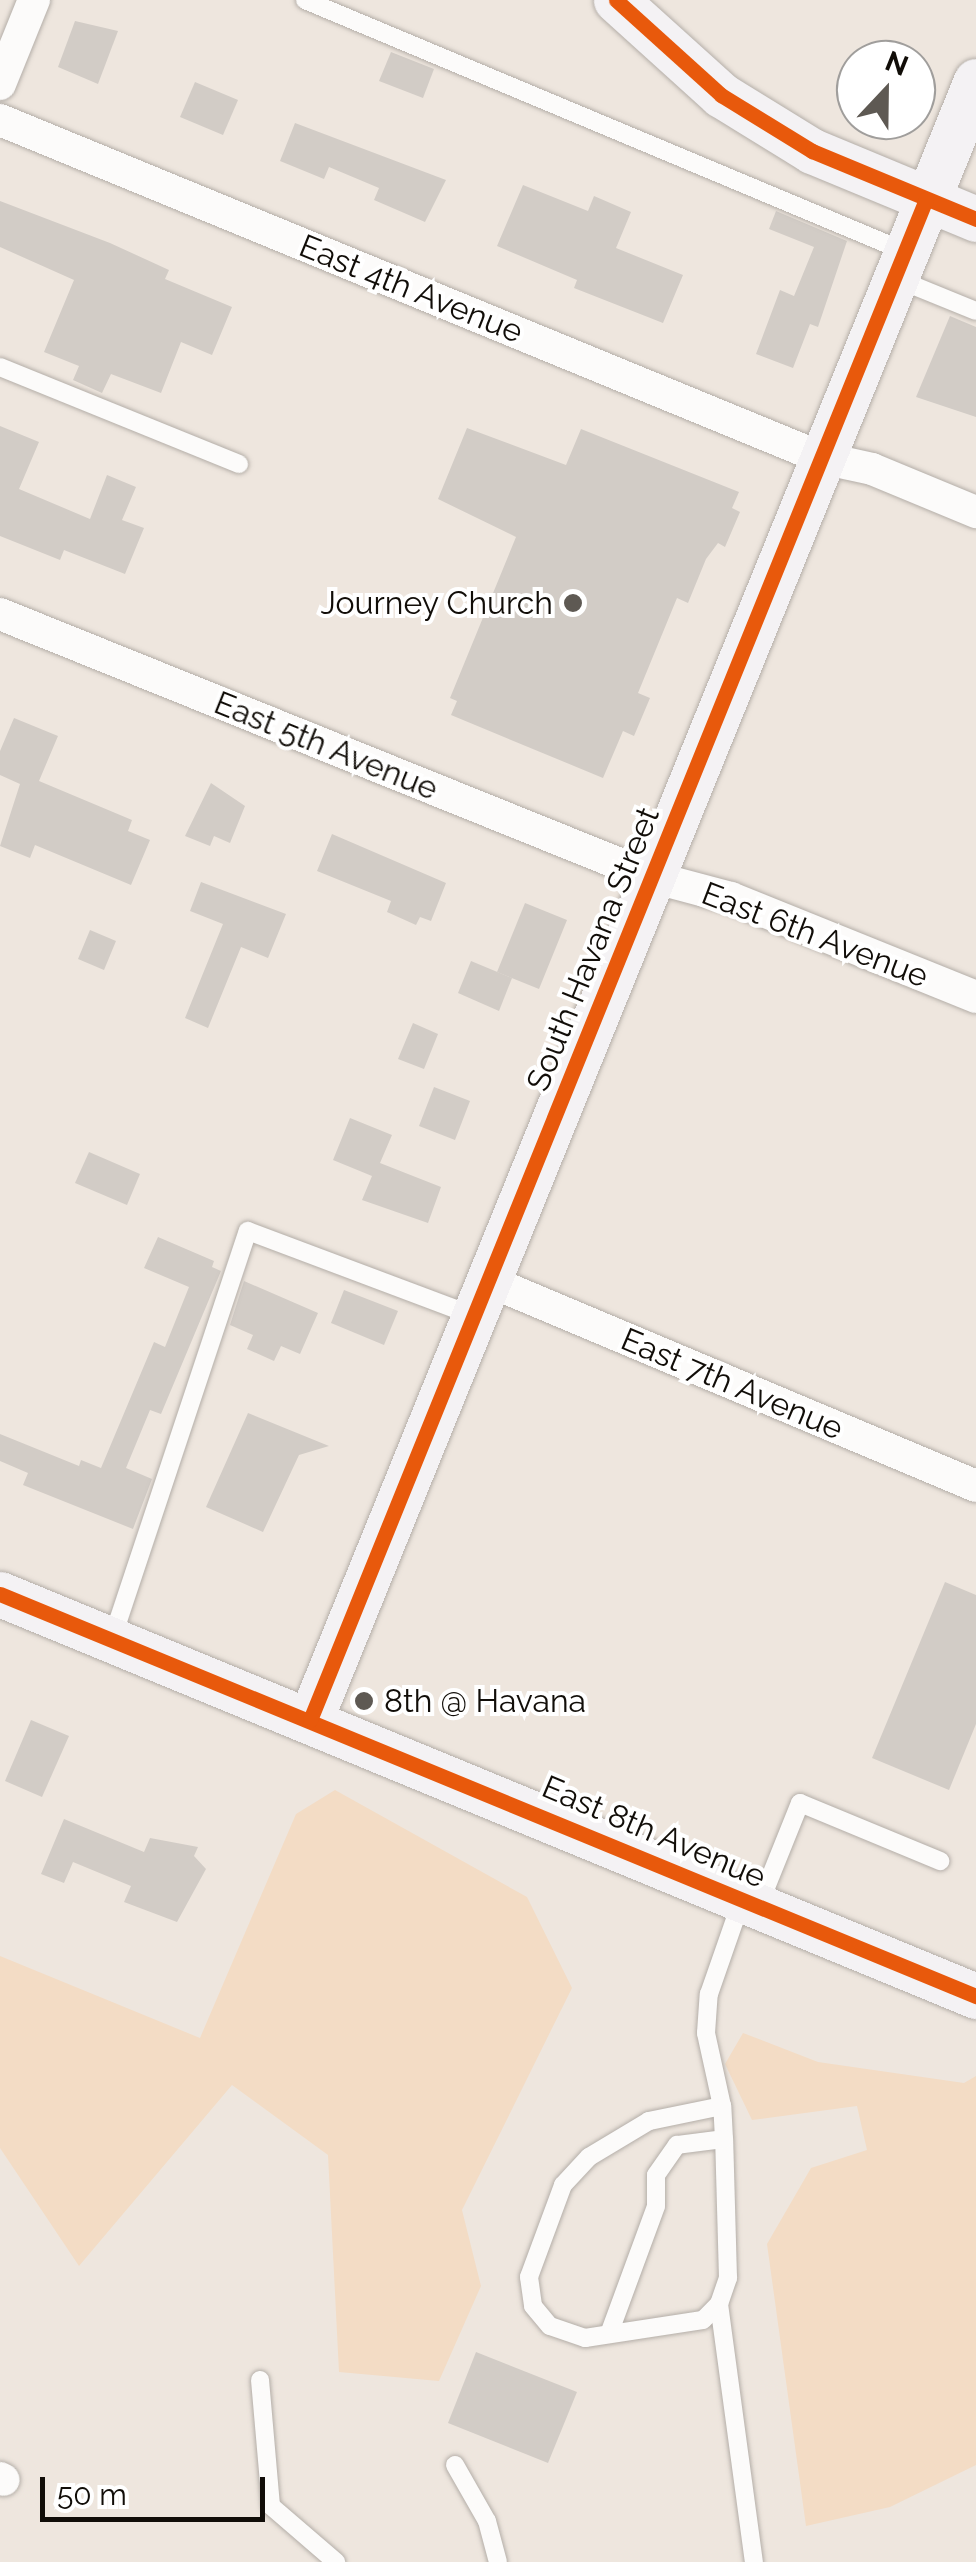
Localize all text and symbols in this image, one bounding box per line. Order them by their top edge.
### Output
north arrow [836,40,936,140]
text: N [881,44,913,83]
street label: East 4th Avenue [293,227,529,351]
place label: Journey Church [320,584,553,622]
marker: Journey Church [562,592,584,614]
street label: East 5th Avenue [208,684,444,808]
street label: South Havana Street [519,802,667,1096]
street label: East 6th Avenue [696,874,934,996]
street label: East 7th Avenue [615,1320,849,1448]
place label: 8th @ Havana [384,1682,586,1720]
marker: 8th @ Havana [353,1690,375,1712]
street label: East 8th Avenue [536,1767,772,1897]
scale bar [45,2457,270,2519]
text: 50 m [57,2477,127,2512]

